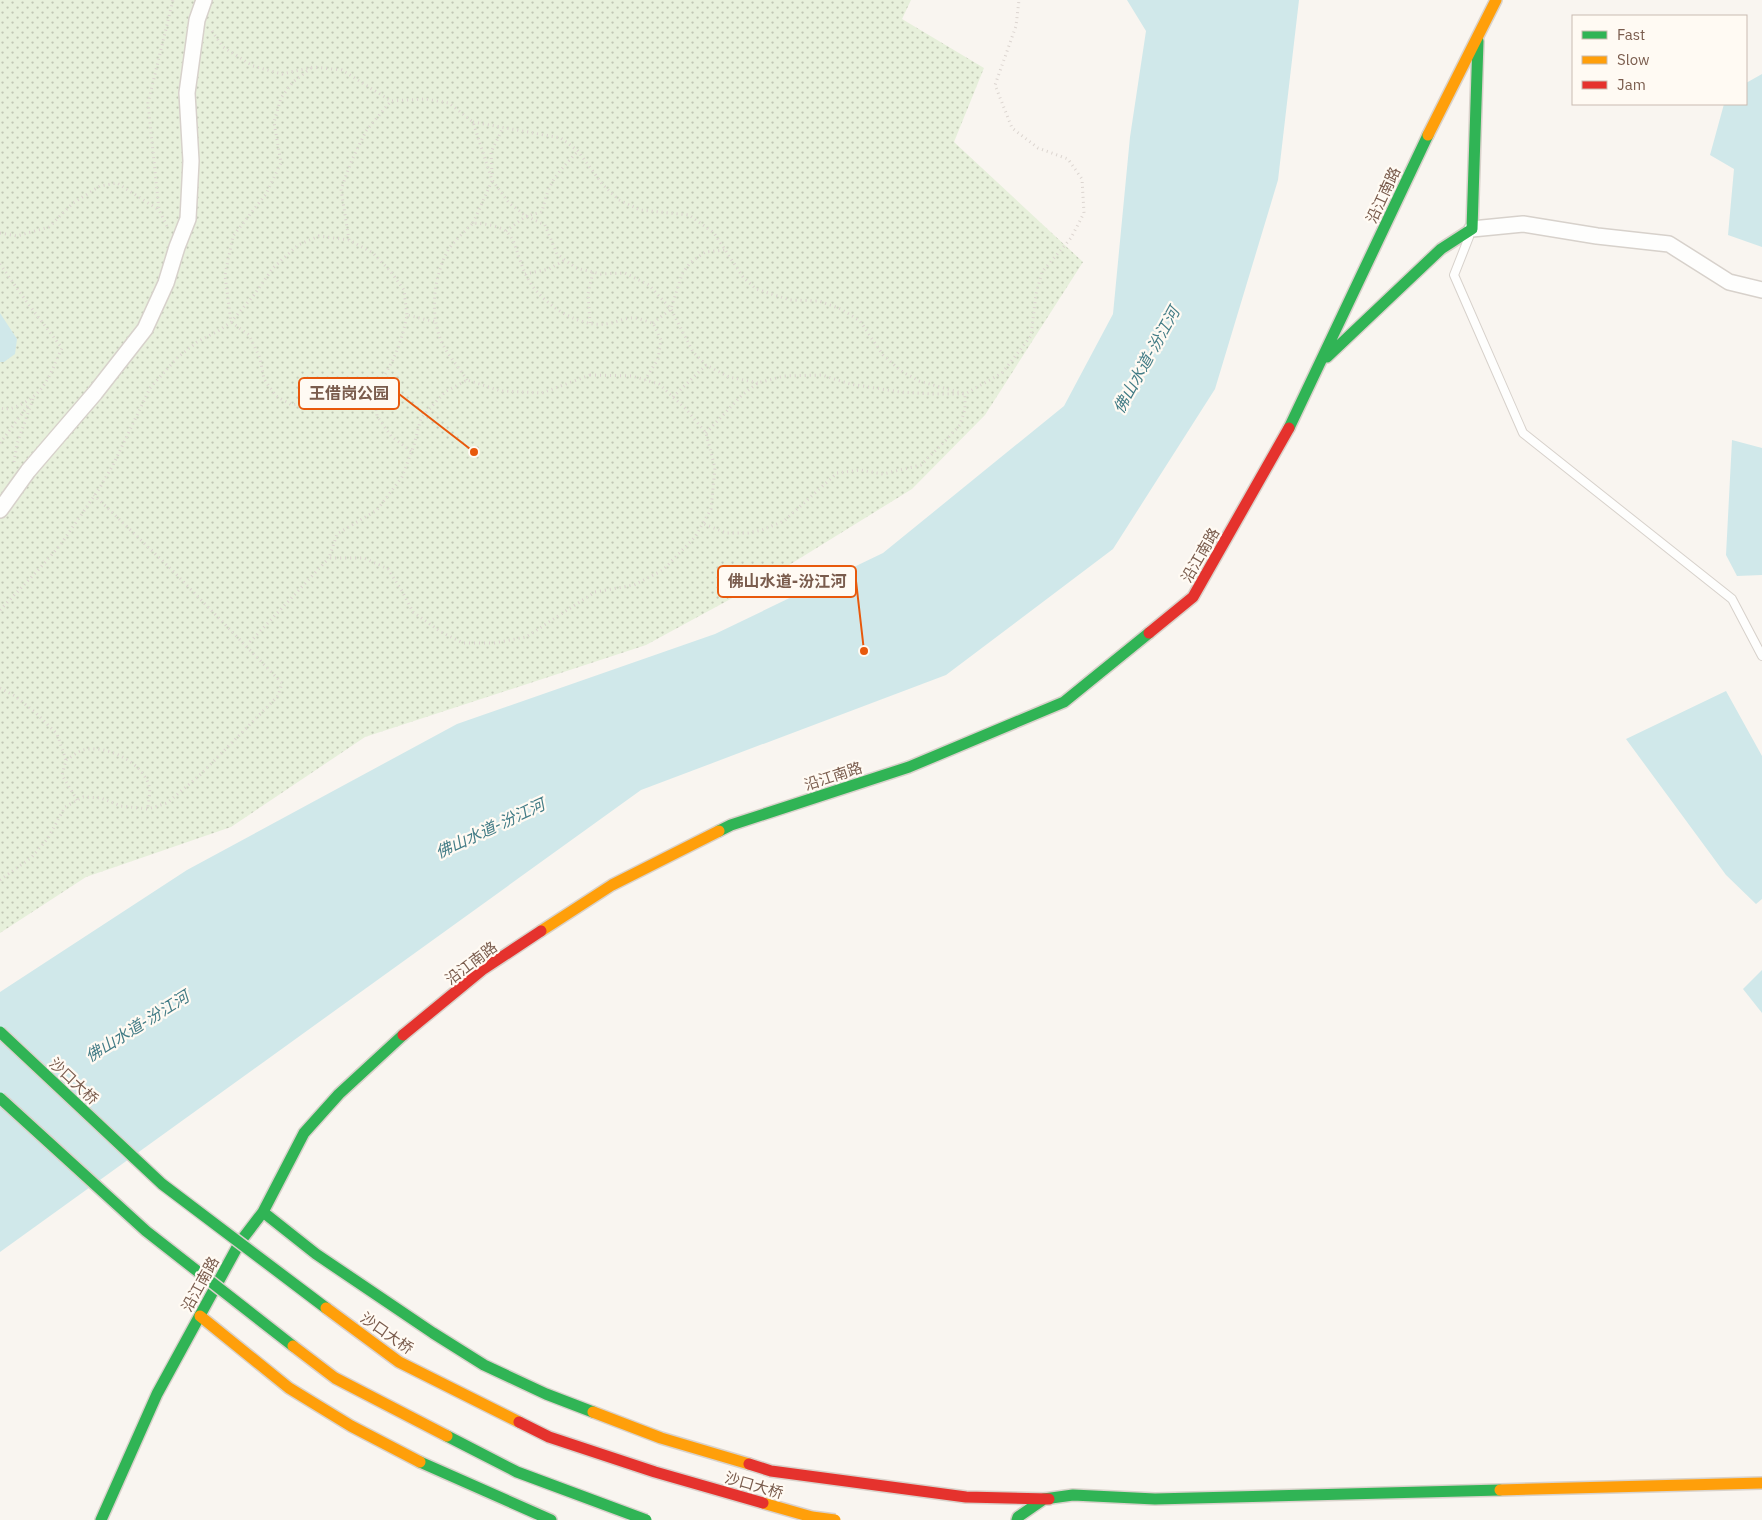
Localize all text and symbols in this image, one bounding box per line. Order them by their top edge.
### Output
legend [1572,15,1747,105]
text: Fast [1617,25,1645,44]
text: Slow [1617,50,1650,69]
text: Jam [1617,75,1646,94]
street label: 沿江南路 [1362,164,1404,226]
water label: 佛山水道-汾江河 [1109,301,1185,417]
callout: 王借岗公园 [299,378,399,409]
text: 王借岗公园 [309,383,389,403]
street label: 沿江南路 [1177,524,1223,586]
callout: 佛山水道-汾江河 [718,566,856,597]
text: 佛山水道-汾江河 [728,571,846,591]
street label: 沿江南路 [802,758,864,794]
water label: 佛山水道-汾江河 [432,793,550,862]
street label: 沿江南路 [441,937,501,989]
water label: 佛山水道-汾江河 [82,985,195,1066]
street label: 沙口大桥 [46,1054,102,1108]
street label: 沿江南路 [177,1253,223,1315]
street label: 沙口大桥 [357,1308,417,1358]
street label: 沙口大桥 [723,1468,785,1502]

